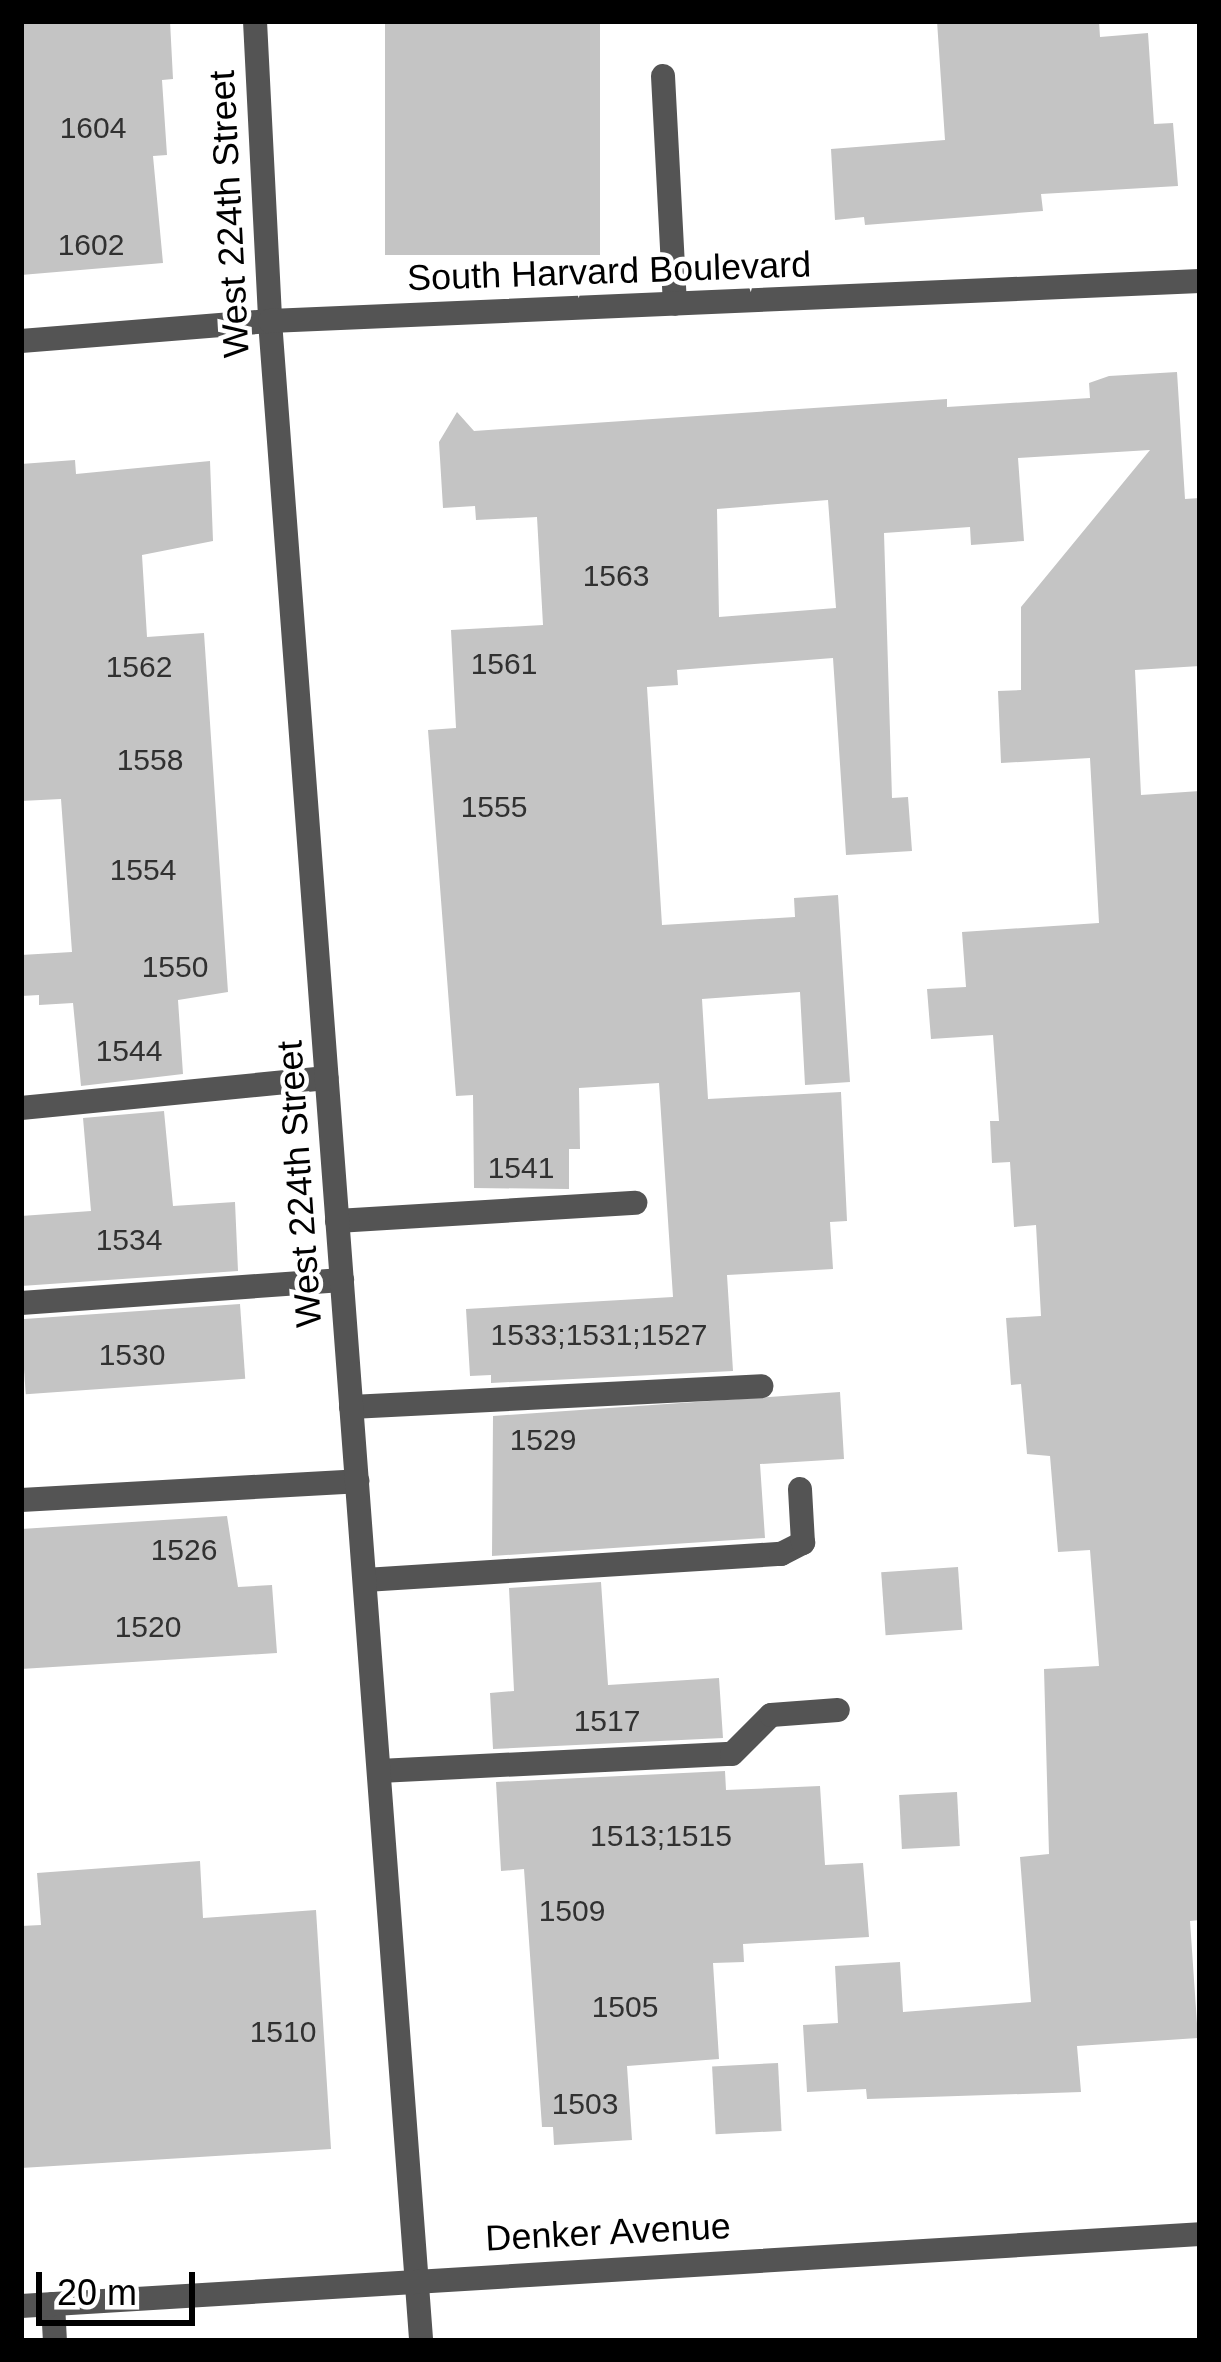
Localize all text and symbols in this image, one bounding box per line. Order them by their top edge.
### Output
street label: West 224th Street [200,69,258,359]
house number: 1604 [60,110,126,146]
house number: 1602 [58,227,124,263]
street label: South Harvard Boulevard [406,242,812,300]
house number: 1563 [583,558,649,594]
house number: 1561 [471,646,537,682]
house number: 1562 [106,649,172,685]
house number: 1558 [117,742,183,778]
house number: 1555 [461,789,527,825]
house number: 1554 [110,852,176,888]
house number: 1550 [142,949,208,985]
house number: 1544 [96,1033,162,1069]
street label: West 224th Street [267,1039,331,1329]
house number: 1541 [488,1150,554,1186]
house number: 1534 [96,1222,162,1258]
house number: 1533;1531;1527 [491,1317,707,1353]
house number: 1530 [99,1337,165,1373]
house number: 1529 [510,1422,576,1458]
house number: 1526 [151,1532,217,1568]
house number: 1520 [115,1609,181,1645]
house number: 1517 [574,1703,640,1739]
house number: 1513;1515 [590,1818,732,1854]
house number: 1509 [539,1893,605,1929]
house number: 1505 [592,1989,658,2025]
house number: 1510 [250,2014,316,2050]
house number: 1503 [552,2086,618,2122]
street label: Denker Avenue [483,2204,733,2260]
scale bar [42,2248,201,2322]
text: 20 m [57,2272,137,2313]

